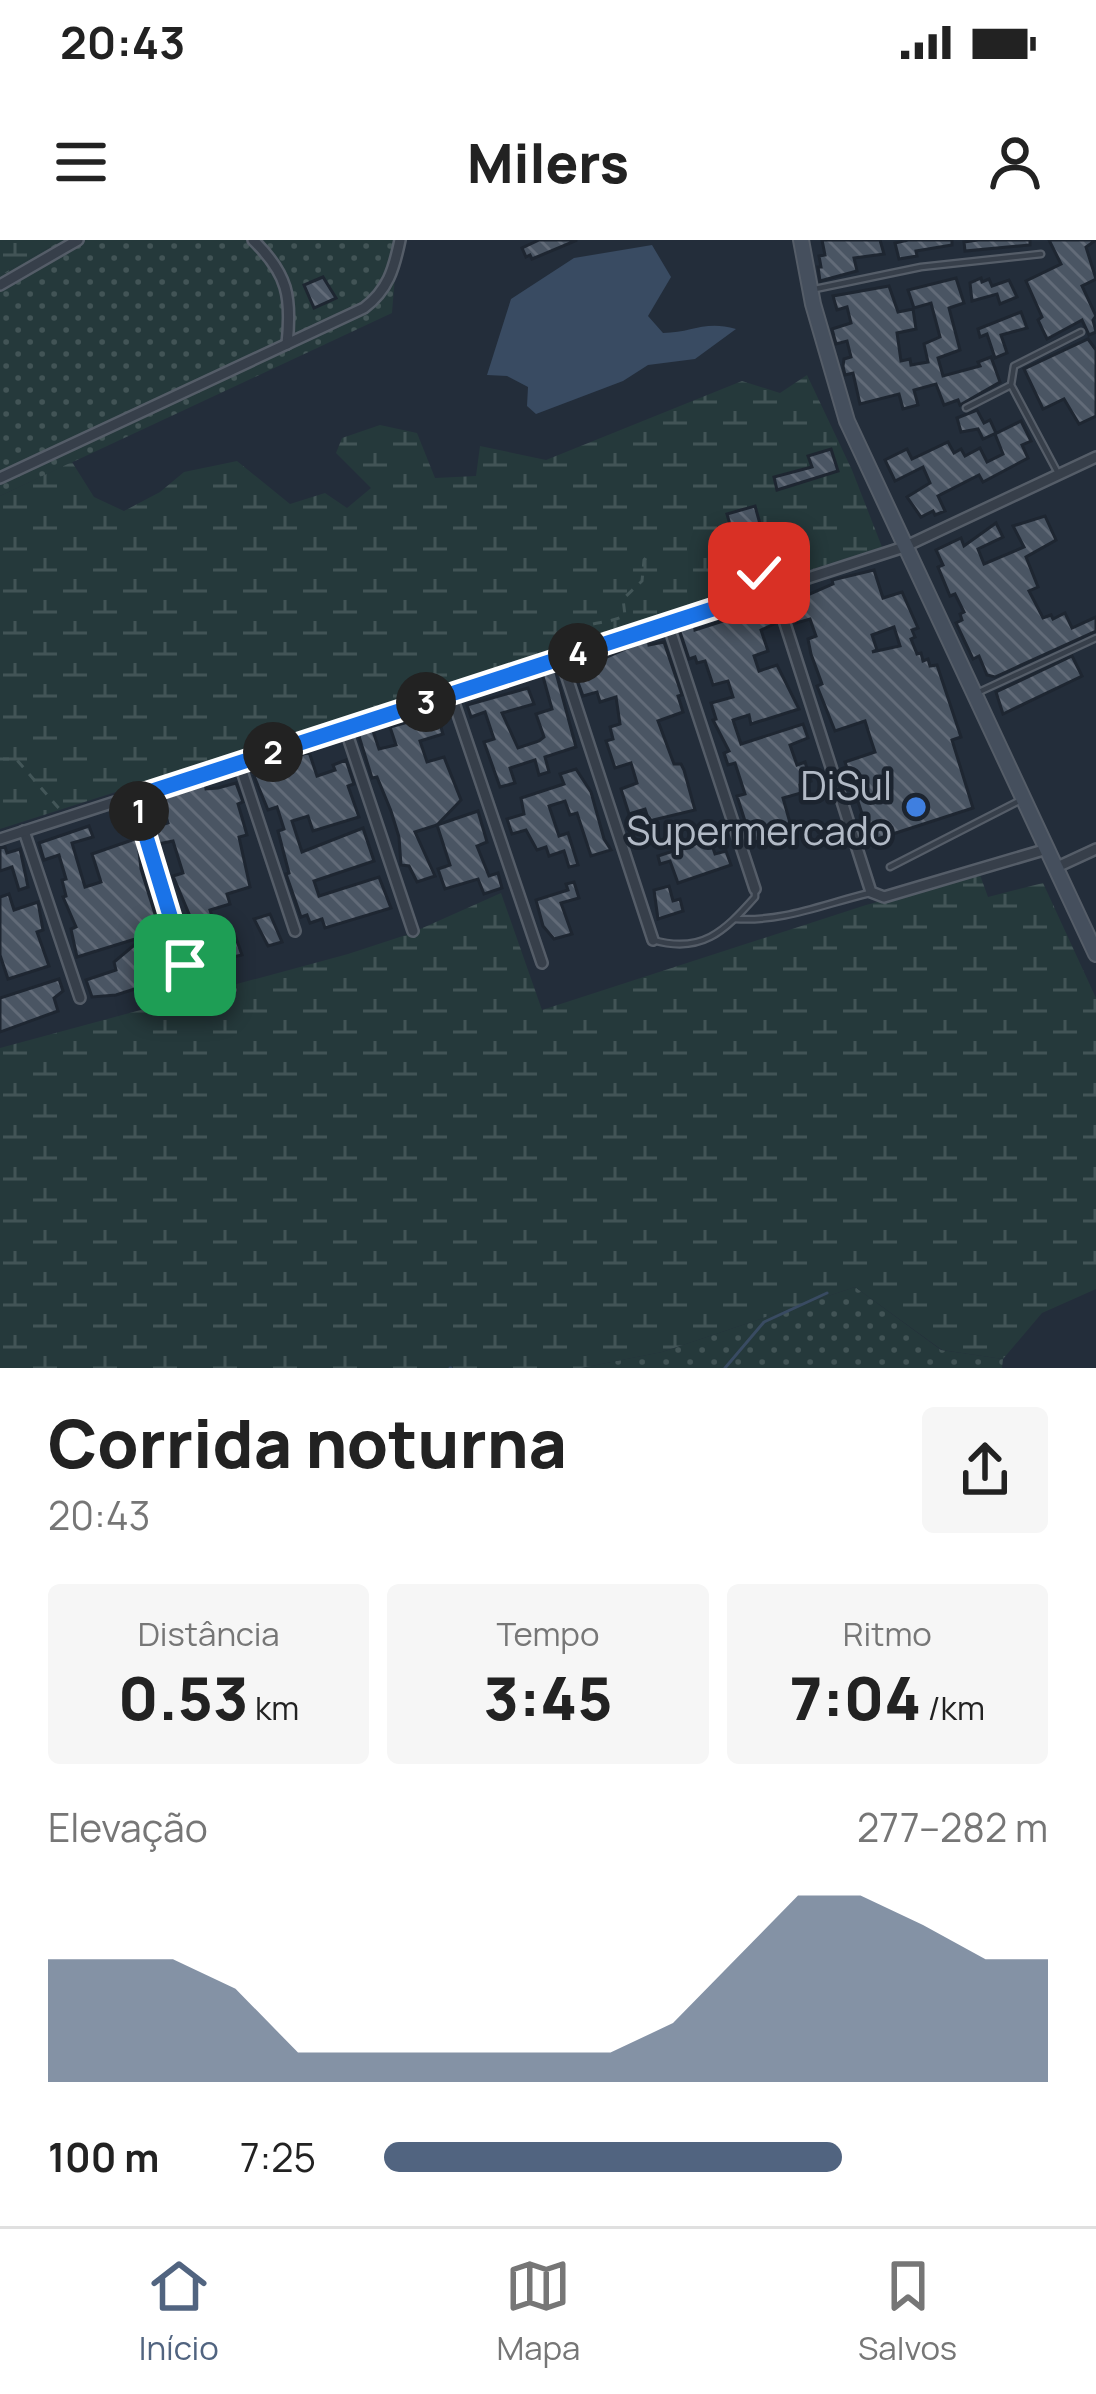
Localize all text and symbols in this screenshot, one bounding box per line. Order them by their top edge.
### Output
text: 20:43 [60,11,185,73]
text: Milers [467,125,629,199]
icon: menu [48,129,114,195]
icon: person [982,129,1048,195]
pin [708,522,810,624]
icon: check [726,540,792,606]
pin: 4 [548,623,608,683]
text: 4 [568,630,588,675]
pin: 3 [396,672,456,732]
text: 3 [416,679,436,724]
pin: 2 [243,722,303,782]
text: 2 [263,729,283,774]
place label: DiSul Supermercado [626,758,892,857]
pin: 1 [109,781,169,841]
text: 1 [132,788,146,833]
marker: DiSul Supermercado [903,794,929,820]
pin [134,914,236,1016]
icon: arrive [152,932,218,998]
text: Corrida noturna [48,1398,567,1488]
button: share [922,1407,1048,1533]
text: 20:43 [48,1488,150,1542]
text: Distância [138,1611,280,1656]
text: Tempo [497,1611,599,1656]
text: Ritmo [843,1611,932,1656]
text: 0.53 [118,1656,248,1738]
text: 3:45 [483,1656,613,1738]
text: 7:04 [790,1656,921,1738]
text: km [248,1685,299,1730]
text: /km [921,1685,985,1730]
text: Elevação [48,1800,208,1854]
text: 277–282 m [857,1800,1048,1854]
text: 100 m [48,2130,159,2184]
text: 7:25 [240,2130,316,2184]
tab: Início [139,2253,219,2370]
tab: Mapa [496,2253,580,2370]
tab: Salvos [858,2253,957,2370]

